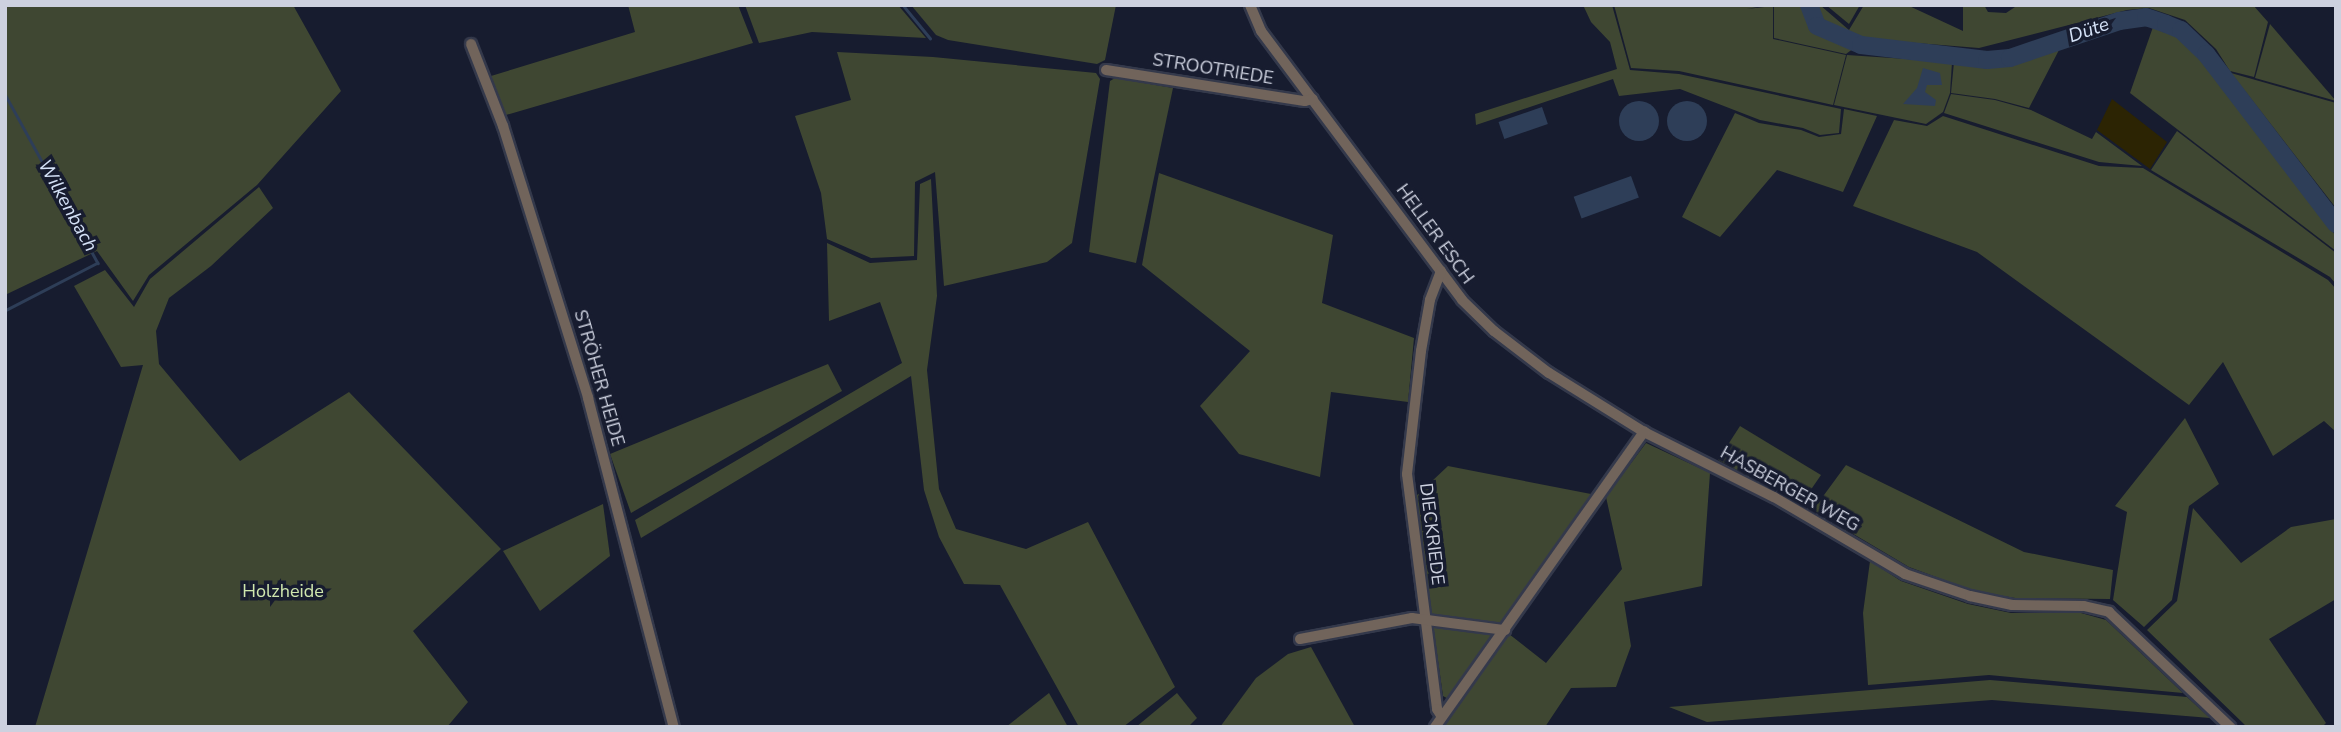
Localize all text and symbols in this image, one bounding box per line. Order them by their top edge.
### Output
water label: Düte [2066,13,2112,49]
street label: STROOTRIEDE [1151,49,1275,89]
water label: Wilkenbach [32,156,102,256]
street label: HELLER ESCH [1392,180,1478,288]
street label: STRÖHER HEIDE [569,307,629,449]
street label: HASBERGER WEG [1717,442,1863,536]
street label: DIECKRIEDE [1415,482,1449,586]
park label: Holzheide [242,580,324,602]

